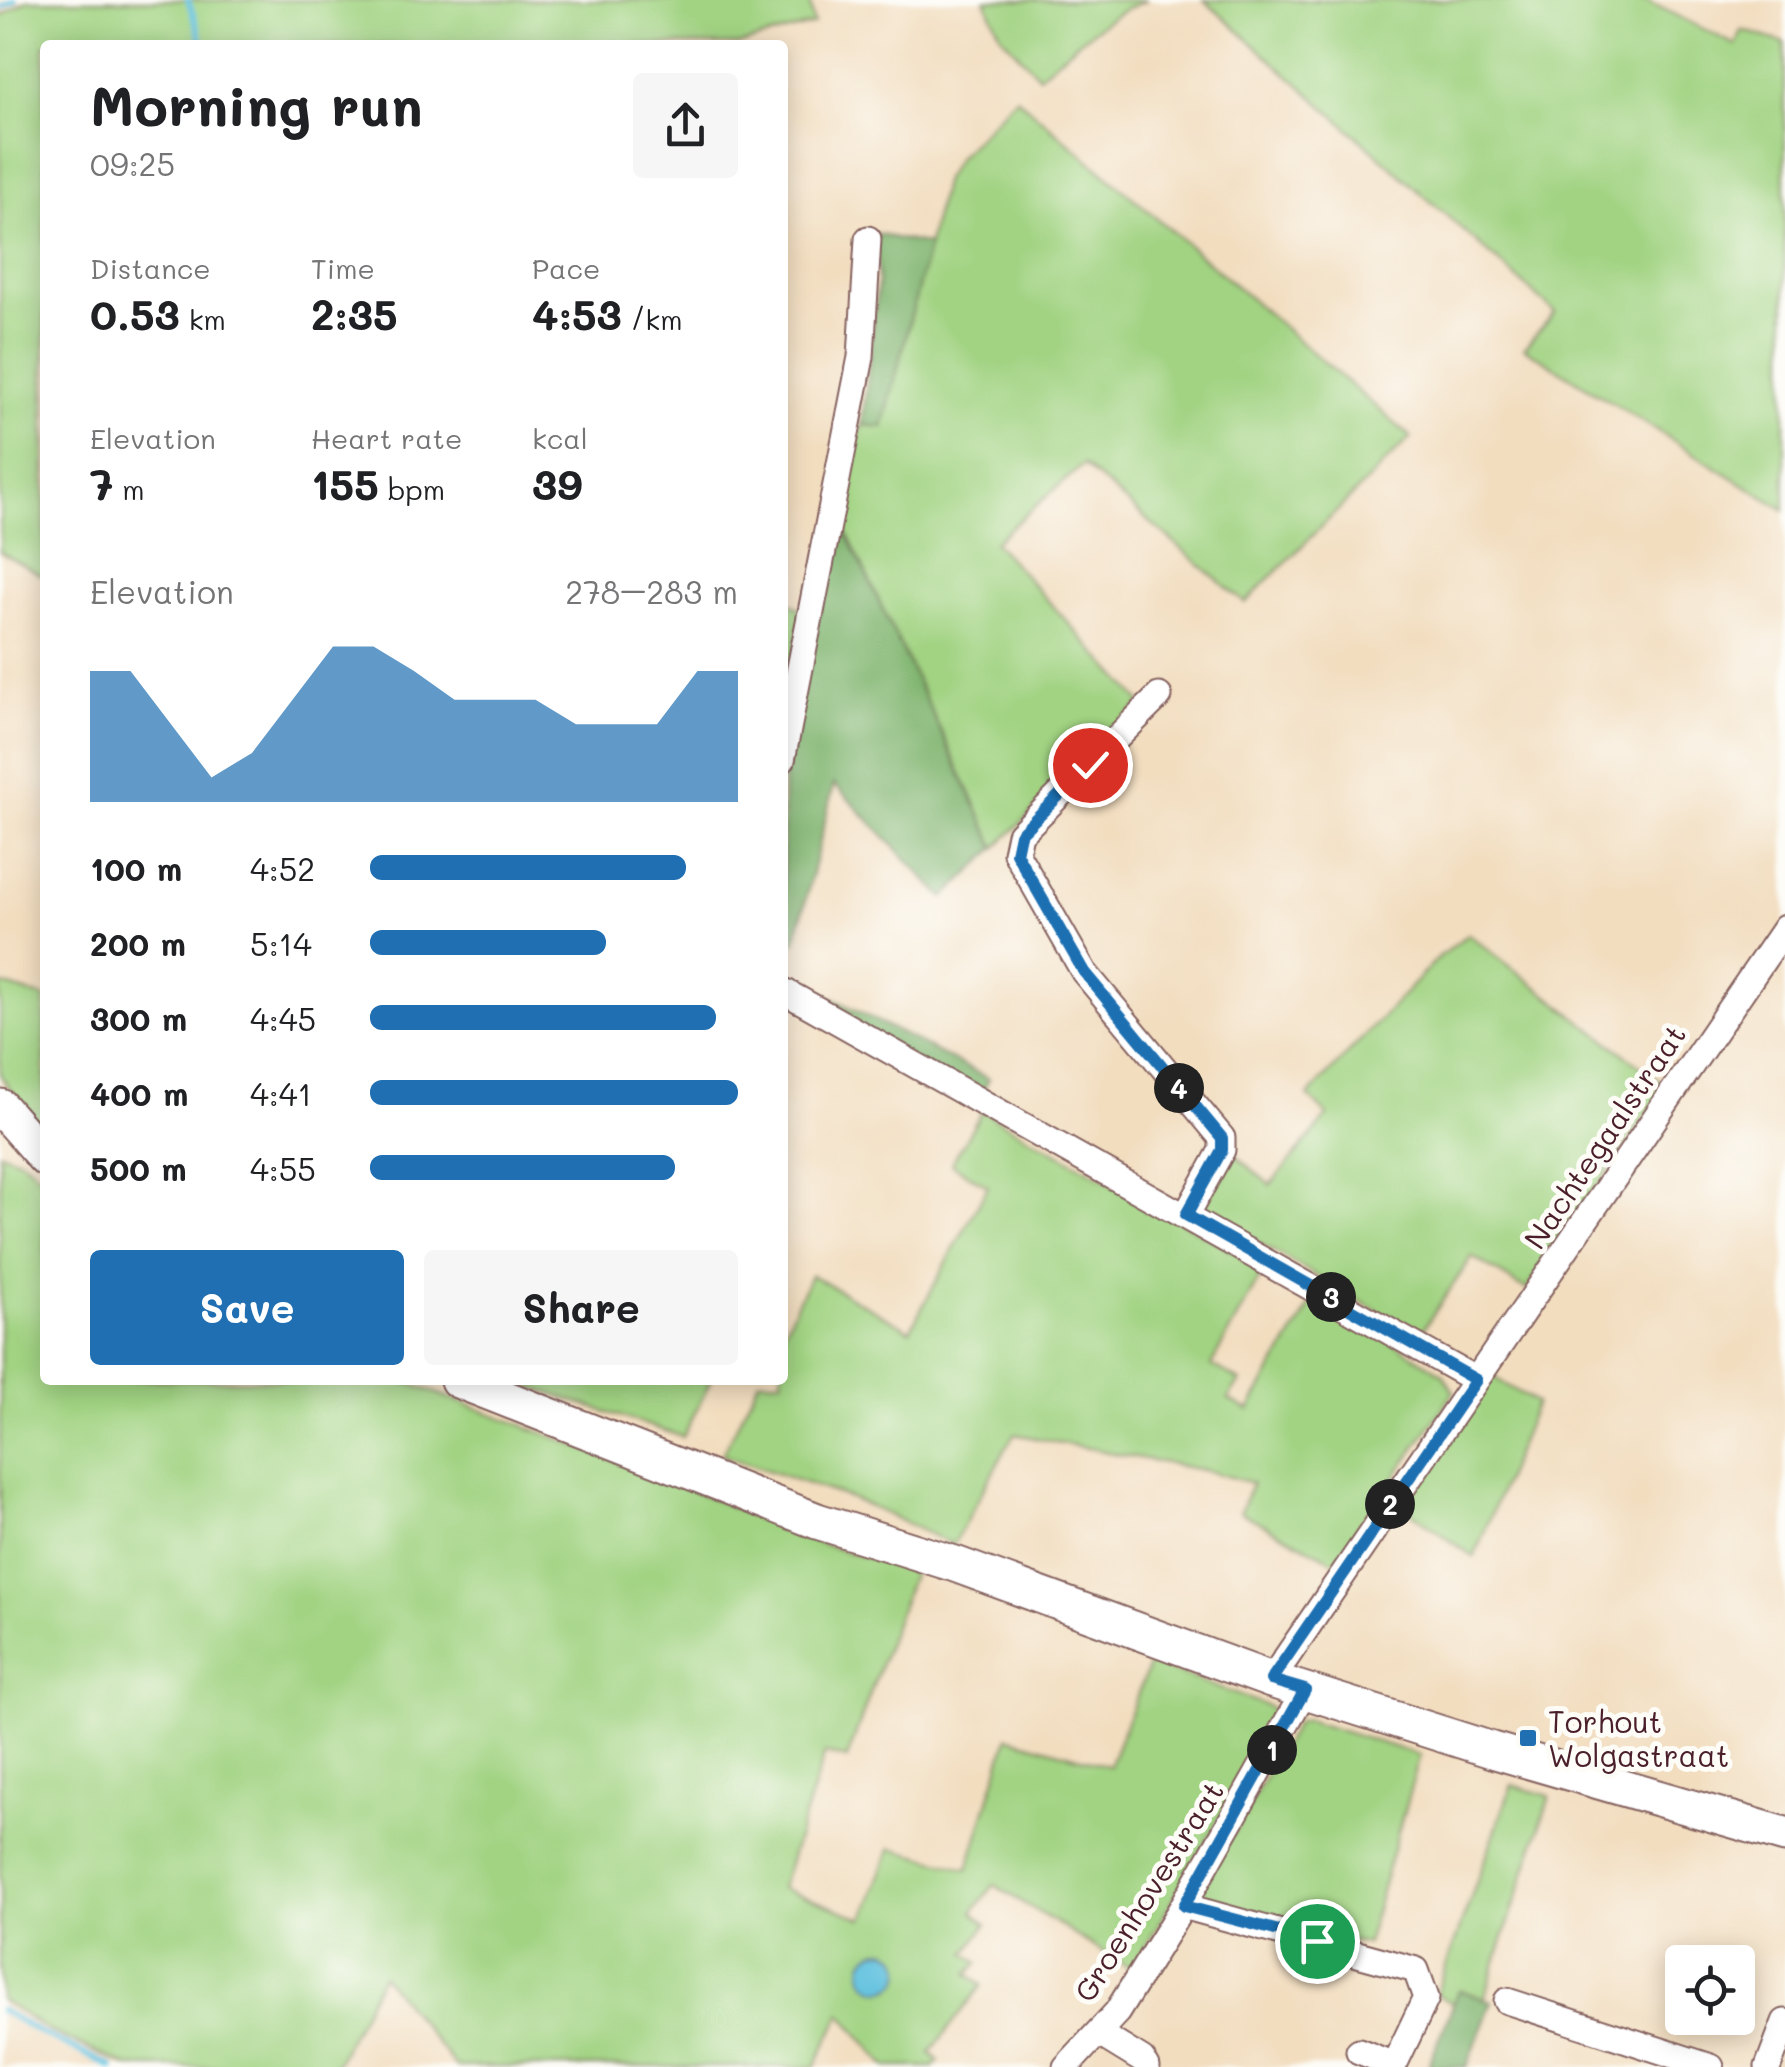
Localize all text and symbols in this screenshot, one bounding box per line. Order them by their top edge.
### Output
text: Morning run [90,68,423,140]
button: share [633,73,738,178]
text: 09:25 [90,142,175,184]
text: Distance [90,250,211,286]
text: Time [311,250,375,286]
text: Pace [532,250,600,286]
text: 0.53 [90,286,180,341]
text: 2:35 [311,286,398,341]
text: 4:53 [532,286,622,341]
text: km [180,301,226,337]
text: /km [622,301,683,337]
text: Elevation [90,420,216,456]
text: Heart rate [311,420,462,456]
text: kcal [532,420,588,456]
text: 7 [90,456,113,511]
text: 155 [311,456,379,511]
text: 39 [532,456,582,511]
text: m [113,471,145,507]
text: bpm [379,471,445,507]
text: Elevation [90,570,234,612]
text: 278–283 m [565,570,738,612]
pin [1048,723,1133,808]
icon: check [1063,738,1118,793]
text: 100 m [90,847,182,889]
text: 4:52 [250,847,315,889]
text: 200 m [90,922,186,964]
text: 5:14 [250,922,312,964]
text: 300 m [90,997,187,1039]
text: 4:45 [250,997,316,1039]
street label: Nachtegaalstraat [1514,1016,1694,1256]
pin: 4 [1154,1063,1204,1113]
text: 4 [1170,1070,1188,1106]
text: 400 m [90,1072,188,1114]
text: 4:41 [250,1072,312,1114]
text: 500 m [90,1147,187,1189]
text: 4:55 [250,1147,316,1189]
button: Save [90,1250,404,1365]
button: Share [424,1250,738,1365]
pin: 3 [1306,1272,1356,1322]
text: 3 [1323,1279,1339,1315]
pin: 2 [1365,1479,1415,1529]
text: 2 [1382,1486,1398,1522]
place label: Torhout Wolgastraat [1548,1701,1729,1775]
pin: 1 [1247,1725,1297,1775]
marker: Torhout Wolgastraat [1517,1727,1539,1749]
text: 1 [1266,1732,1278,1768]
street label: Groenhovestraat [1064,1773,1232,2009]
pin [1275,1899,1360,1984]
icon: arrive [1290,1914,1345,1969]
map controls [1665,1945,1755,2035]
button: locate [1665,1945,1755,2035]

